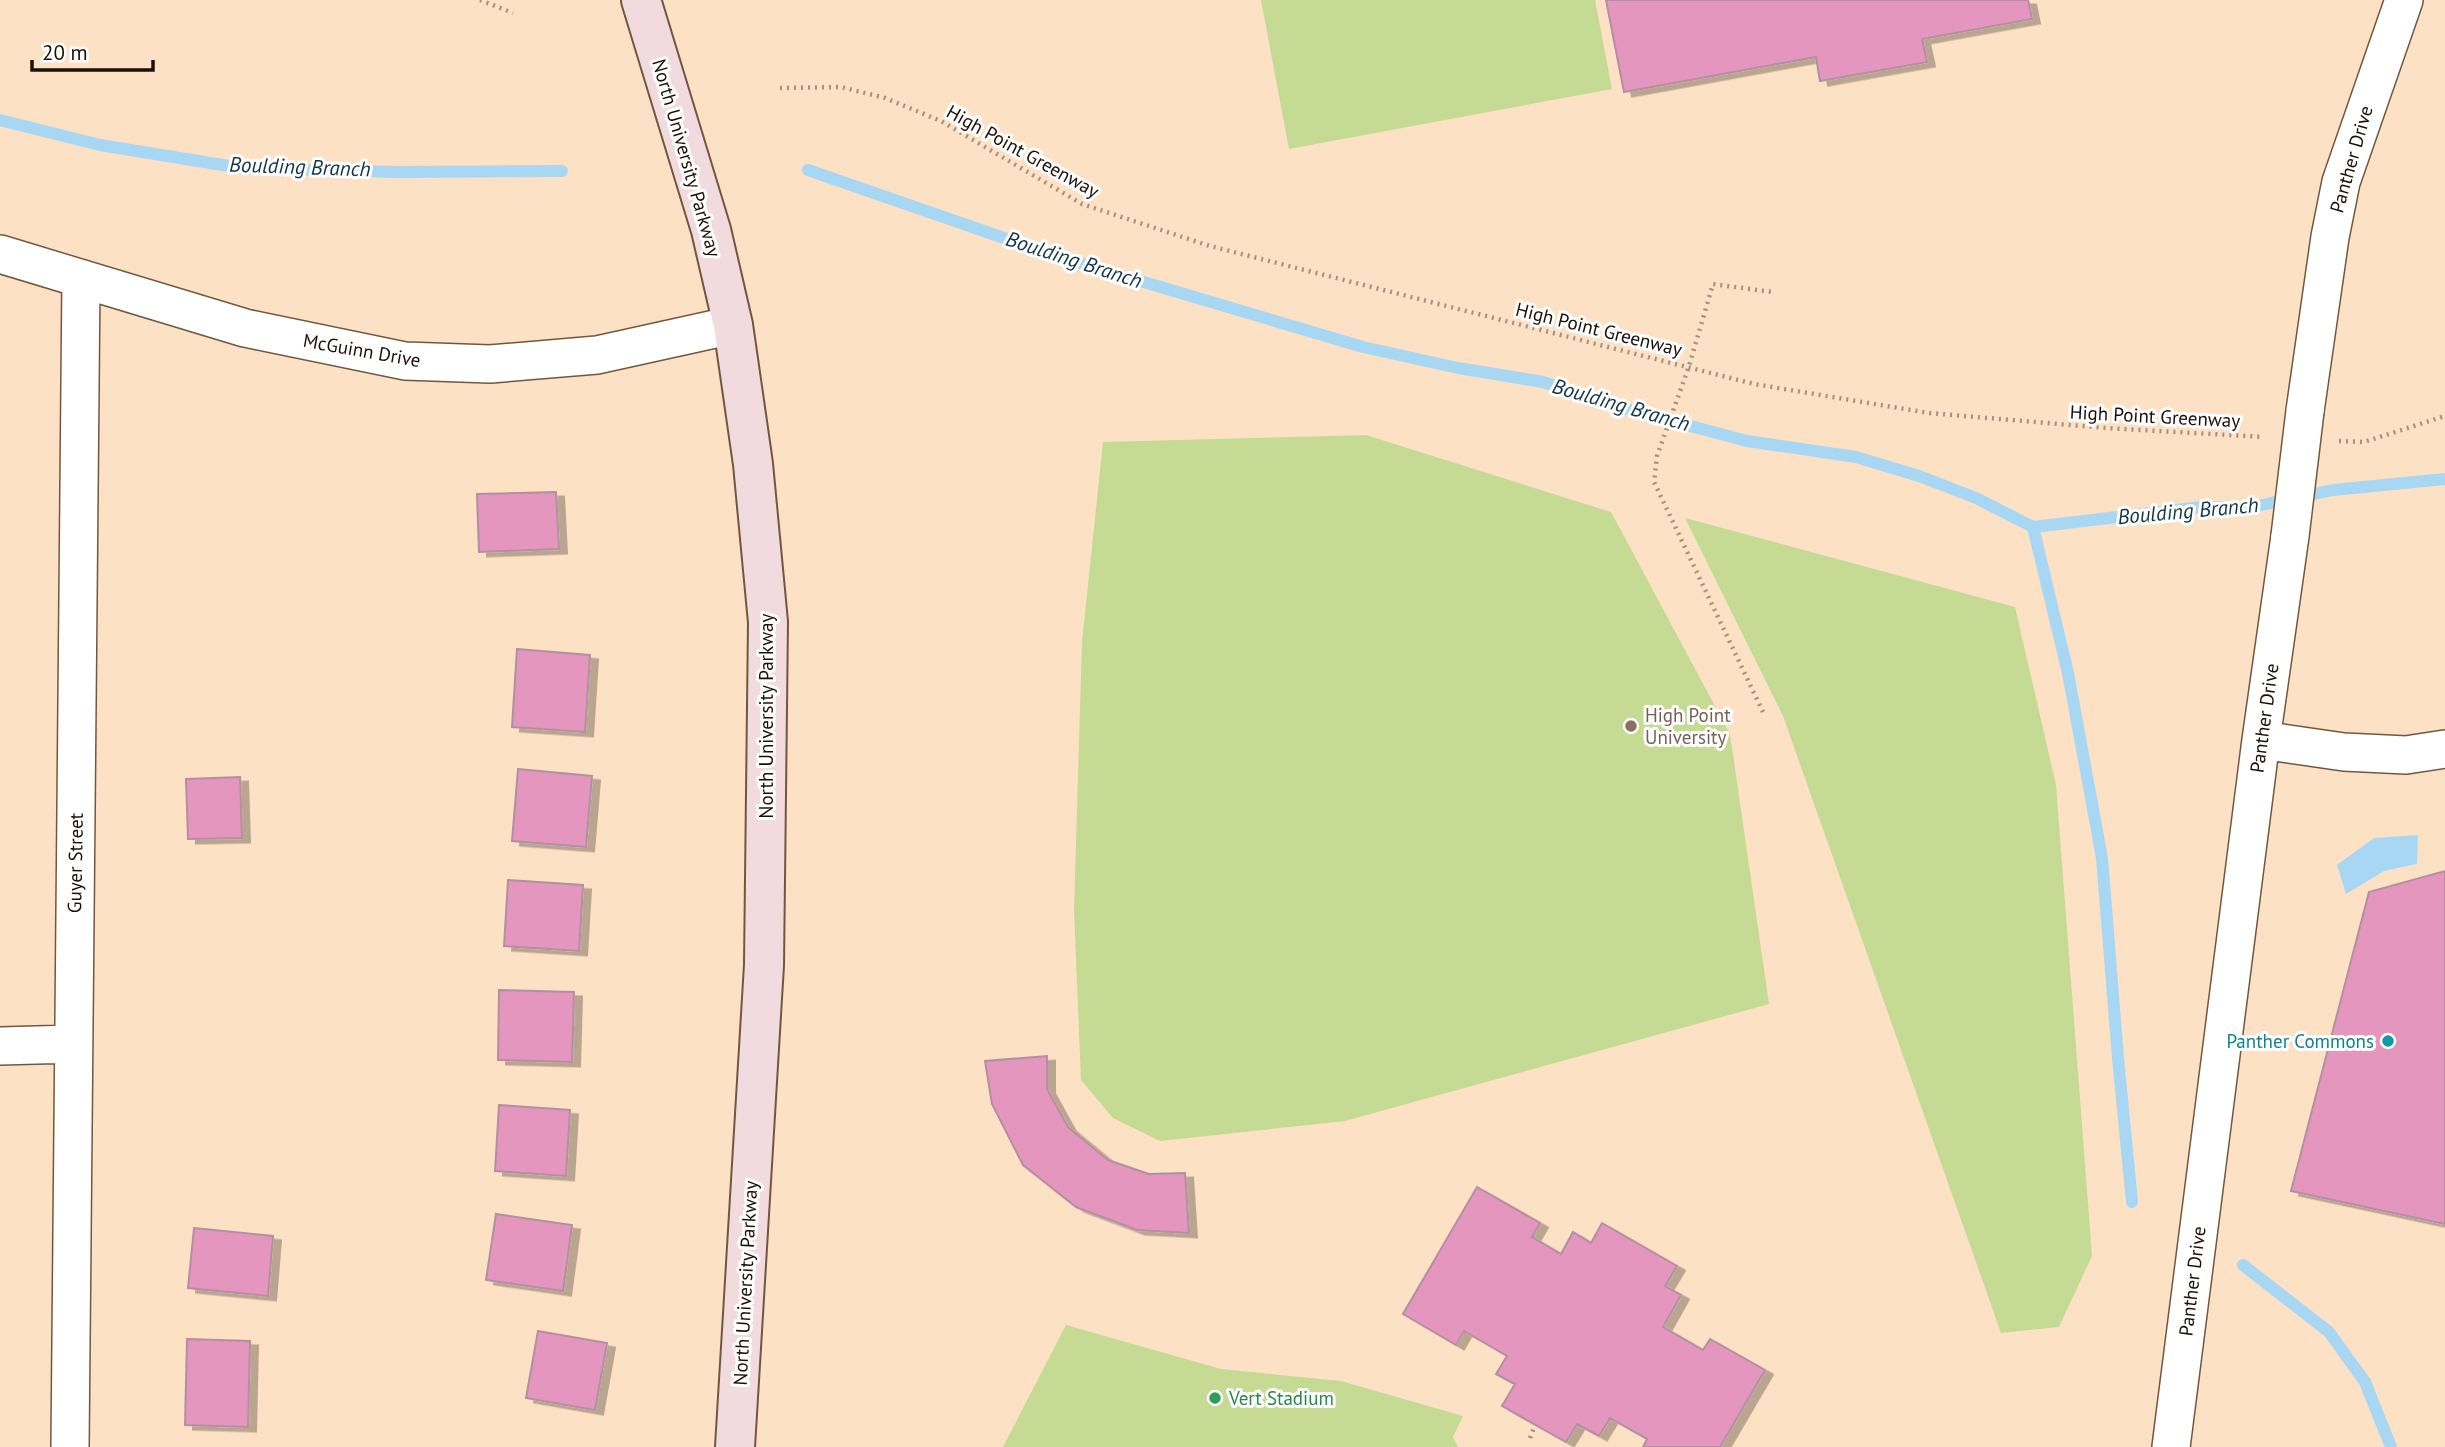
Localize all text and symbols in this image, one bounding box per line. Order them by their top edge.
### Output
scale bar [32,28,152,72]
text: 20 m [42,39,88,66]
street label: North University Parkway [647,56,727,260]
street label: High Point Greenway [943,99,1103,203]
street label: Panther Drive [2324,103,2378,215]
water label: Boulding Branch [229,151,371,182]
water label: Boulding Branch [1003,225,1146,294]
street label: High Point Greenway [1513,297,1685,361]
street label: McGuinn Drive [301,328,423,372]
water label: Boulding Branch [1549,372,1693,437]
street label: High Point Greenway [2069,400,2241,432]
water label: Boulding Branch [2116,491,2260,530]
street label: North University Parkway [754,613,778,818]
street label: Panther Drive [2244,662,2284,774]
place label: High Point University [1645,703,1731,749]
marker: High Point University [1623,718,1639,734]
street label: Guyer Street [62,812,88,913]
place label: Panther Commons [2226,1029,2374,1053]
marker: Panther Commons [2380,1033,2396,1049]
street label: North University Parkway [728,1180,762,1386]
street label: Panther Drive [2173,1225,2211,1337]
place label: Vert Stadium [1228,1386,1334,1410]
marker: Vert Stadium [1207,1390,1223,1406]

